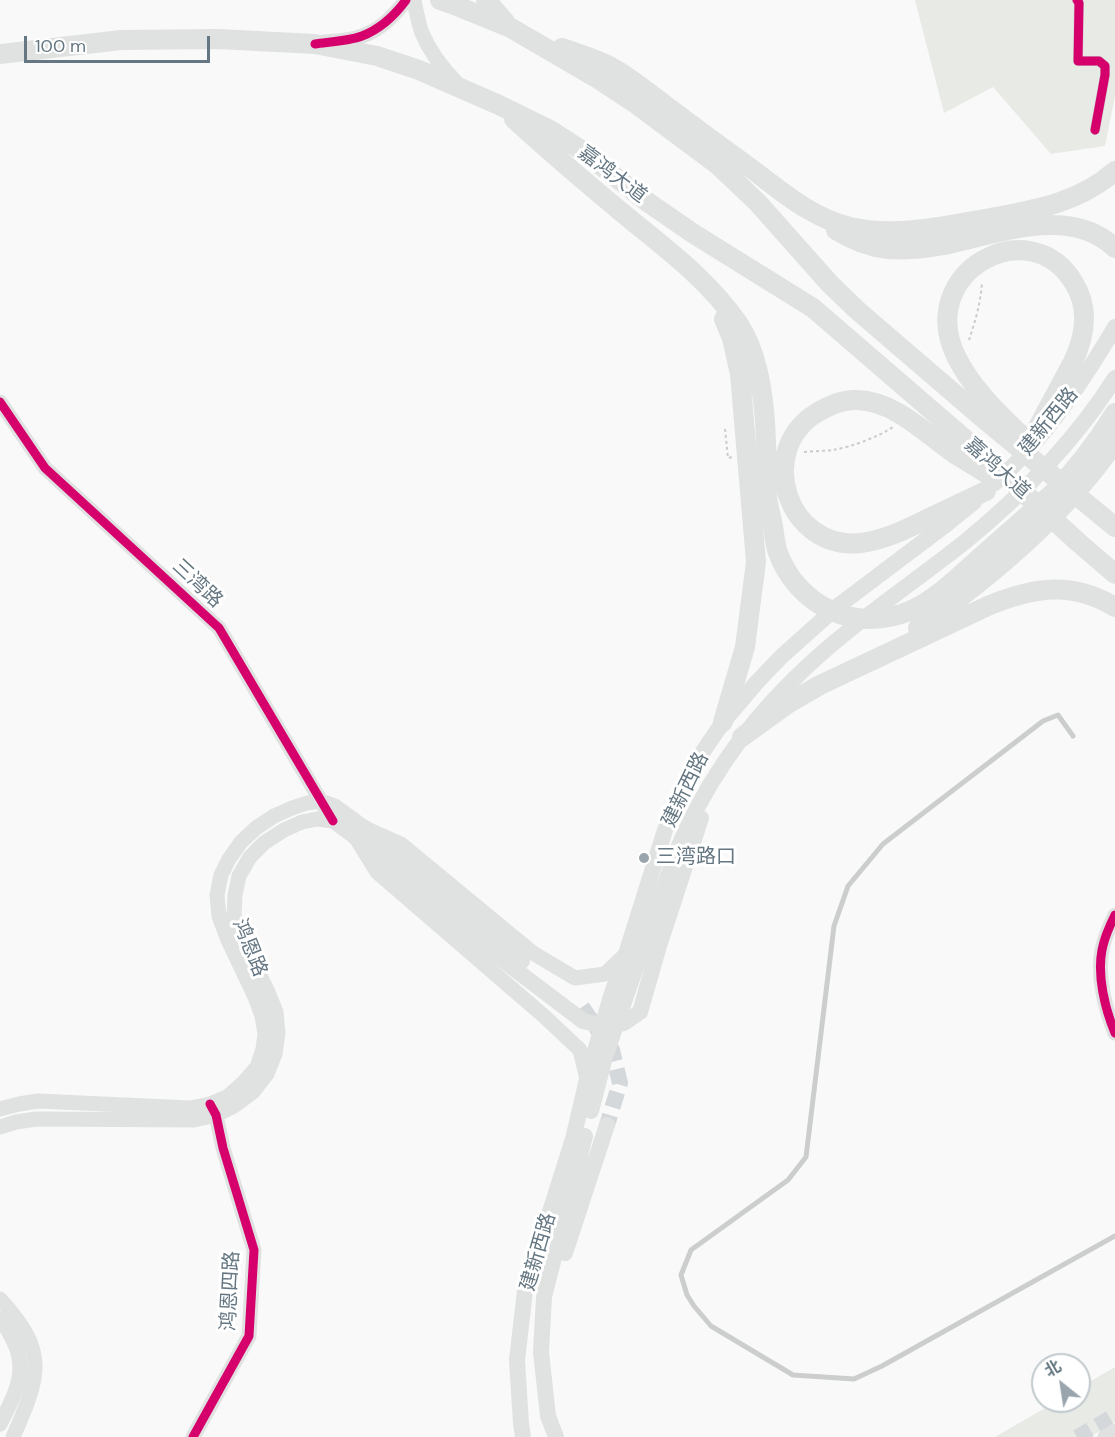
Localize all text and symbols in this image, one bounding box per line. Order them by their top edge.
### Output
scale bar [27,24,213,62]
text: 100 m [35,34,86,58]
street label: 嘉鸿大道 [573,141,651,209]
street label: 建新西路 [1015,383,1083,461]
street label: 嘉鸿大道 [959,433,1035,505]
street label: 三湾路 [167,555,227,613]
street label: 建新西路 [658,749,714,831]
place label: 三湾路口 [656,846,736,870]
marker: 三湾路口 [637,851,651,865]
street label: 鸿恩路 [227,916,271,980]
street label: 建新西路 [516,1210,562,1294]
street label: 鸿恩四路 [217,1250,245,1332]
north arrow [1031,1353,1091,1413]
text: 北 [1041,1356,1065,1382]

